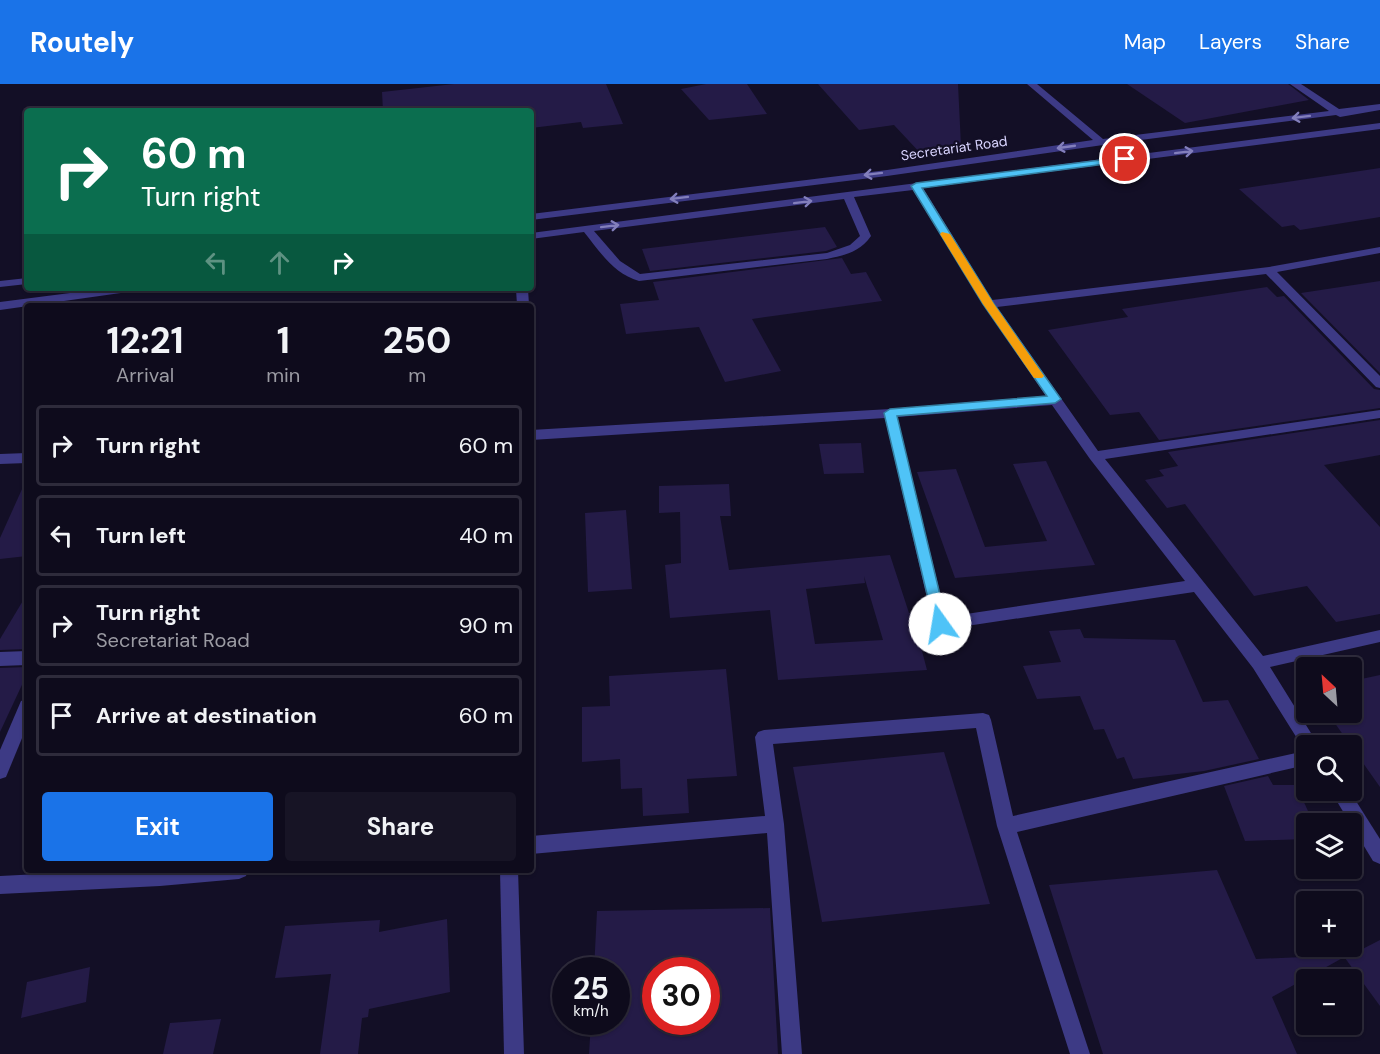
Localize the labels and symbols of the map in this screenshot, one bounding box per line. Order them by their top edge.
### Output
one-way arrow [1292,111,1312,122]
street label: Secretariat Road [899,132,1009,164]
pin [1099,133,1150,184]
one-way arrow [1057,142,1076,153]
one-way arrow [1174,146,1193,157]
one-way arrow [864,169,883,180]
one-way arrow [670,193,690,204]
one-way arrow [793,196,813,207]
one-way arrow [599,221,619,232]
position arrow [908,592,972,656]
north arrow [1296,657,1362,723]
speed limit sign: 30 [642,957,720,1035]

